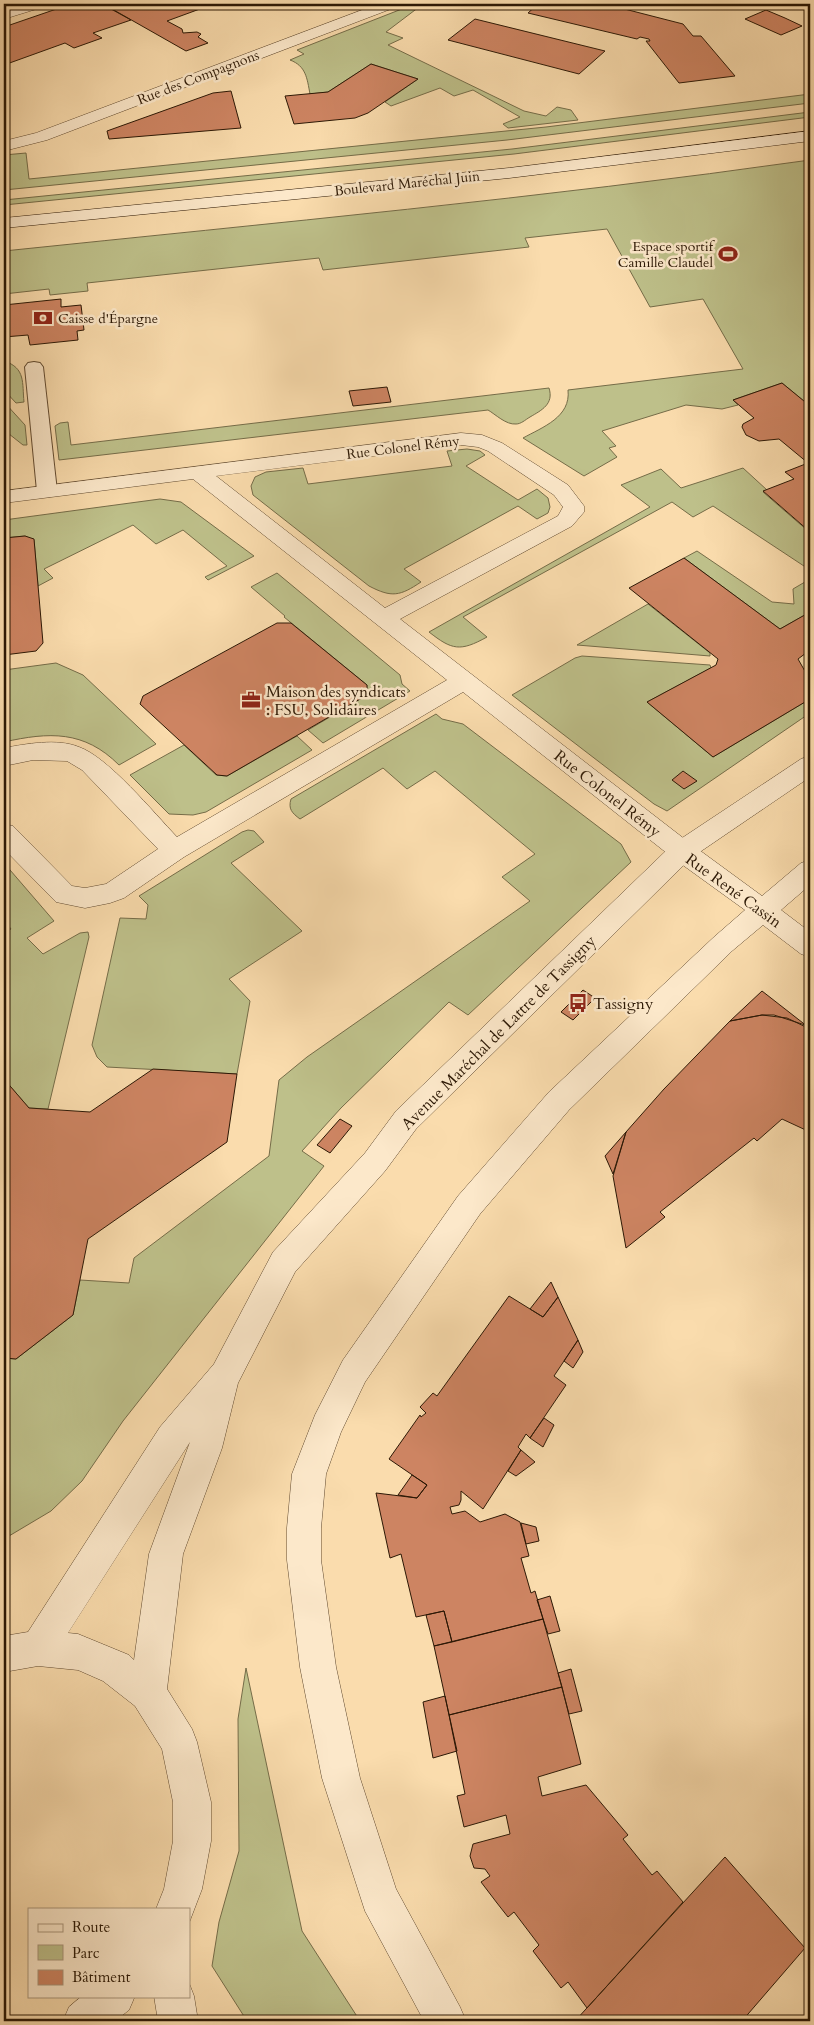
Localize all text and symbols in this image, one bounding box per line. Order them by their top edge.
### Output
street label: Rue des Compagnons [134,45,262,110]
street label: Boulevard Maréchal Juin [333,166,481,201]
place label: Espace sportif Camille Claudel [618,237,716,272]
sports icon: Espace sportif Camille Claudel [717,243,739,265]
bank icon: Caisse d'Épargne [32,307,54,329]
place label: Caisse d'Épargne [58,309,158,328]
street label: Rue Colonel Rémy [345,431,461,464]
place label: Maison des syndicats : FSU, Solidaires [266,681,406,721]
office icon: Maison des syndicats : FSU, Solidaires [240,689,262,711]
street label: Rue Colonel Rémy [549,745,666,843]
street label: Rue René Cassin [681,848,786,933]
street label: Avenue Maréchal de Lattre de Tassigny [396,930,601,1135]
bus stop icon: Tassigny [567,992,589,1014]
place label: Tassigny [593,993,654,1015]
legend [28,1908,190,1998]
text: Route [72,1917,110,1937]
text: Parc [72,1943,100,1963]
text: Bâtiment [72,1967,131,1987]

